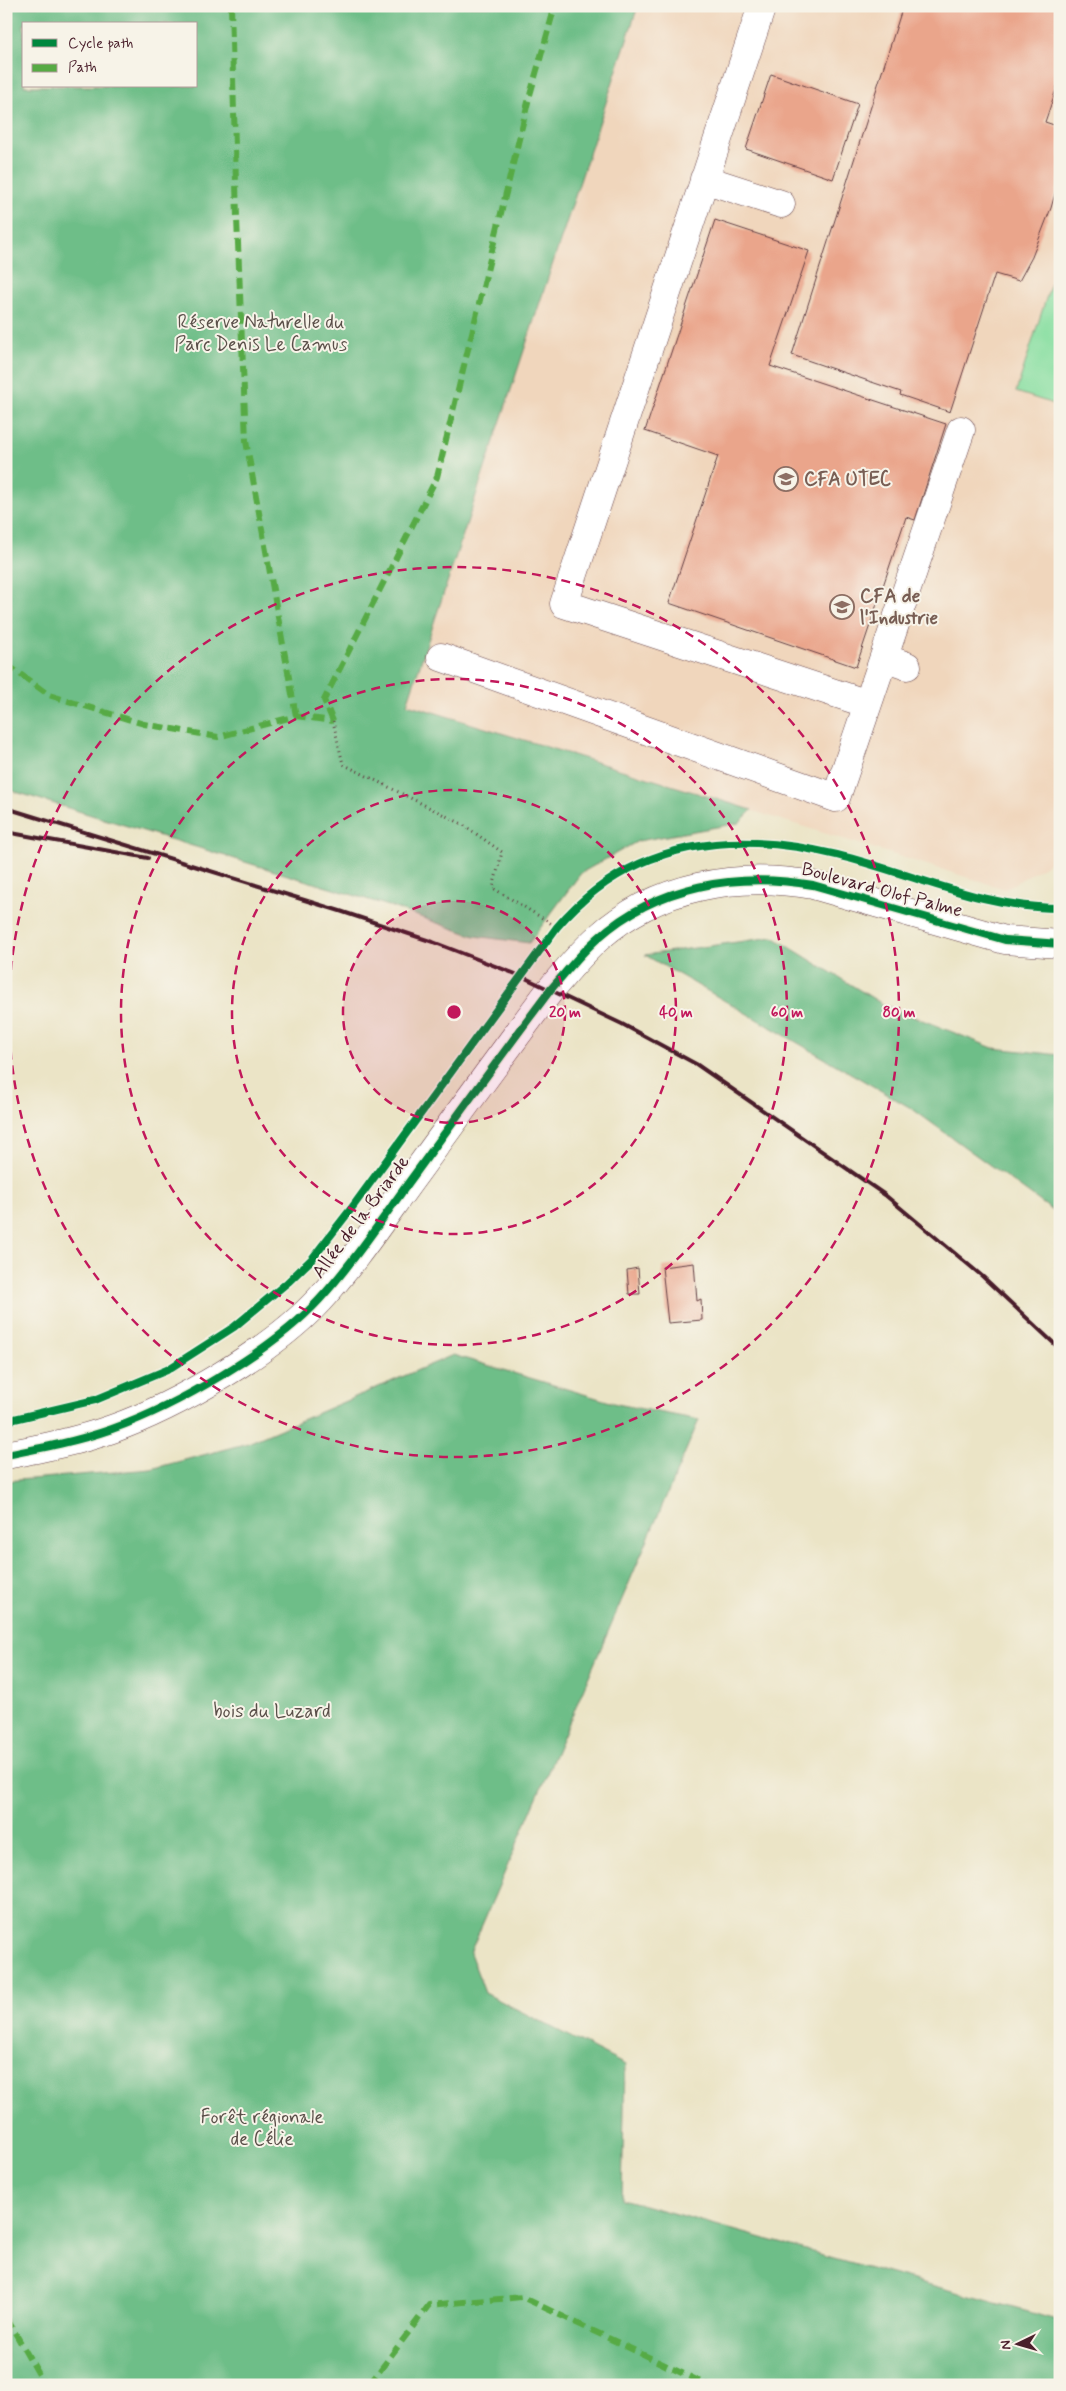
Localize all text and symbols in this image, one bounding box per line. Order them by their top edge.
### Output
legend [22,22,198,88]
text: Cycle path [68,34,133,54]
text: Path [68,58,97,78]
park label: Réserve Naturelle du Parc Denis Le Camus [175,310,348,357]
school or university icon: CFA UTEC [773,466,799,492]
place label: CFA UTEC [804,467,891,492]
place label: CFA de l'Industrie [860,584,938,631]
school or university icon: CFA de l'Industrie [829,594,855,620]
street label: Boulevard Olof Palme [799,856,965,924]
centre of rings [445,1003,463,1021]
text: 20 m [549,1003,581,1023]
text: 40 m [659,1003,693,1023]
text: 60 m [771,1003,803,1023]
text: 80 m [882,1003,916,1023]
street label: Allée de la Briarde [306,1150,416,1284]
park label: bois du Luzard [213,1699,331,1724]
park label: Forêt régionale de Célie [200,2105,324,2152]
north arrow [994,2318,1044,2368]
text: N [997,2340,1015,2350]

